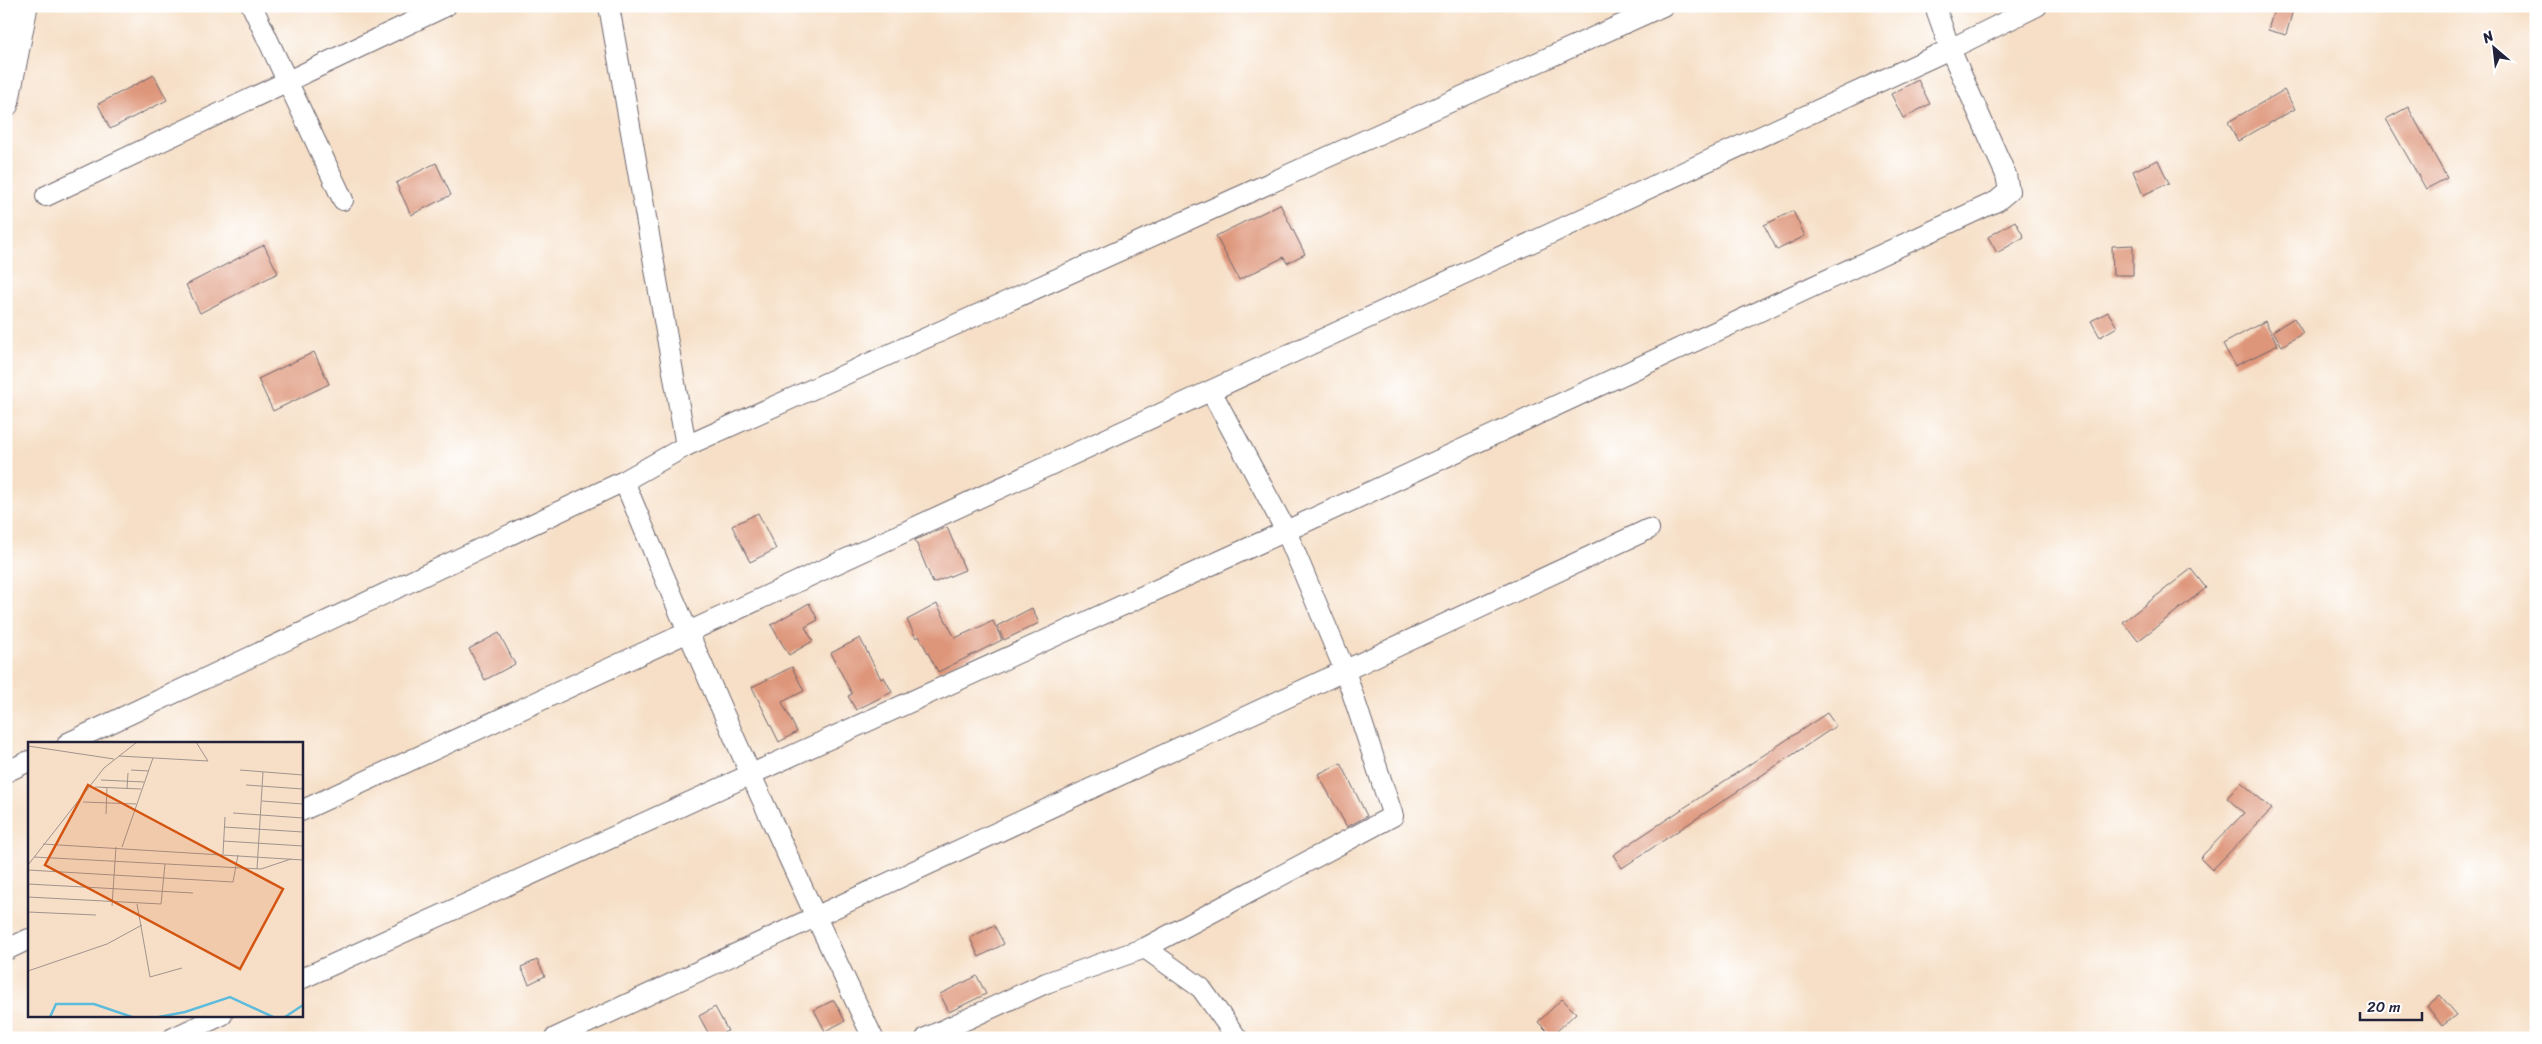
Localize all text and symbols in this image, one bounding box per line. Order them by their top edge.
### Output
north arrow [2470,22,2520,72]
text: N [2477,24,2499,51]
inset map [28,742,302,1016]
scale bar [2360,989,2422,1021]
text: 20 m [2367,994,2401,1020]

